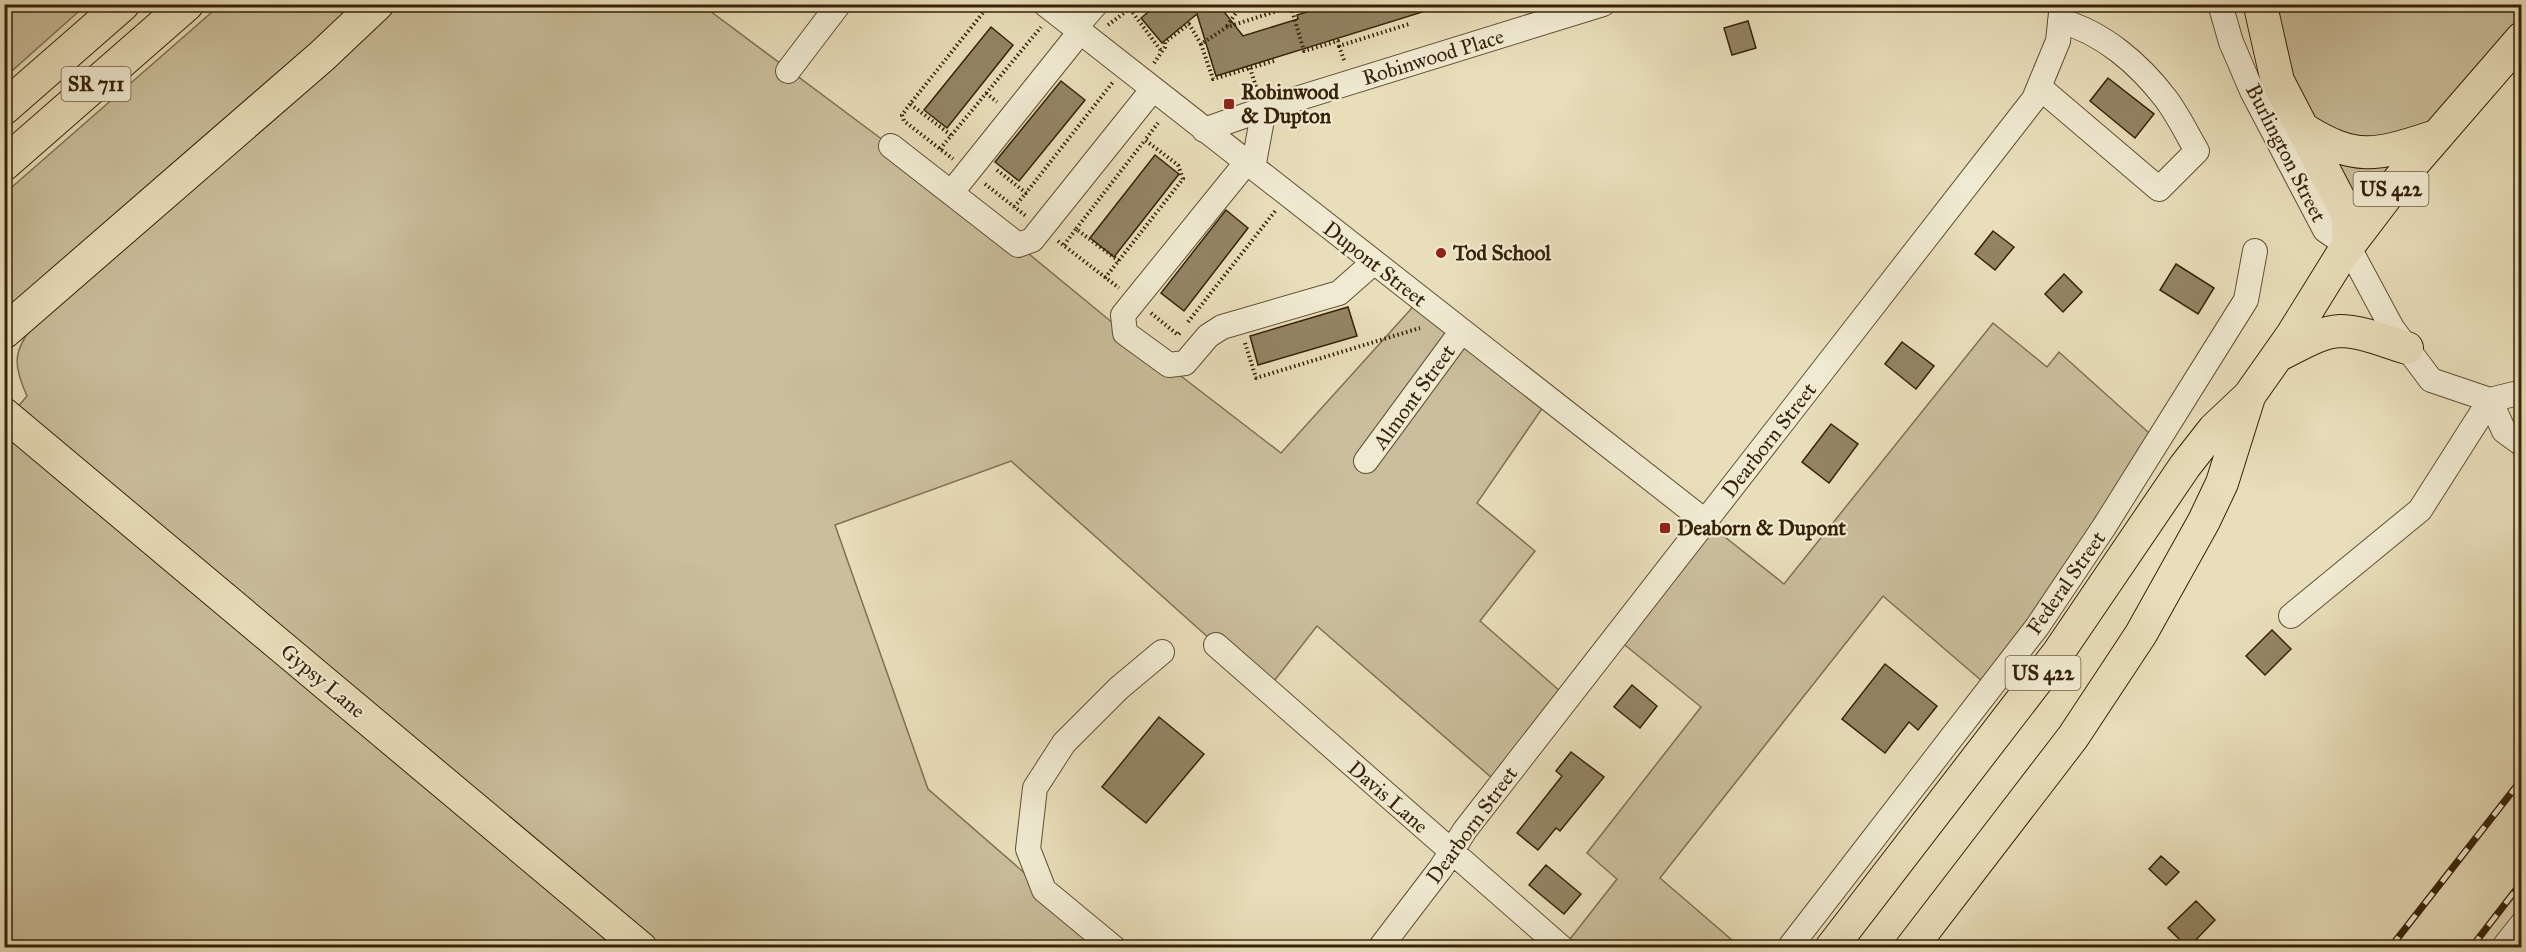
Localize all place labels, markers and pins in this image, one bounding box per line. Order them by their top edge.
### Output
place label: Robinwood & Dupton [1241,79,1339,129]
marker: Robinwood & Dupton [1222,97,1236,111]
place label: Tod School [1452,240,1552,266]
marker: Tod School [1434,246,1448,260]
place label: Deaborn & Dupont [1677,515,1846,541]
marker: Deaborn & Dupont [1658,521,1672,535]

